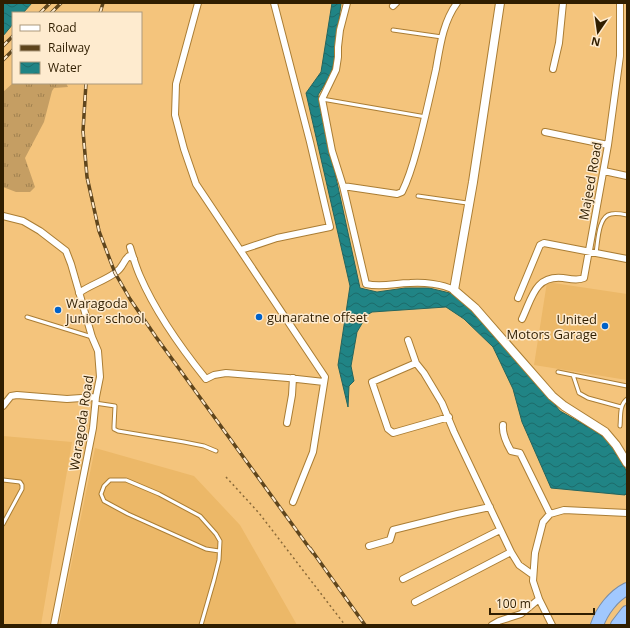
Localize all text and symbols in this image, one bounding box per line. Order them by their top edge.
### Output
legend [12,12,142,84]
north arrow [578,12,618,52]
text: Road [48,19,77,36]
text: N [590,34,602,51]
text: Railway [48,39,91,56]
text: Water [48,59,82,76]
street label: Majeed Road [574,140,606,222]
place label: Waragoda Junior school [64,294,145,327]
marker: Waragoda Junior school [53,305,63,315]
place label: gunaratne offset [267,308,368,326]
place label: United Motors Garage [507,310,597,343]
marker: gunaratne offset [254,312,264,322]
marker: United Motors Garage [600,321,610,331]
street label: Waragoda Road [65,374,97,472]
scale bar [490,590,594,616]
text: 100 m [496,595,531,612]

